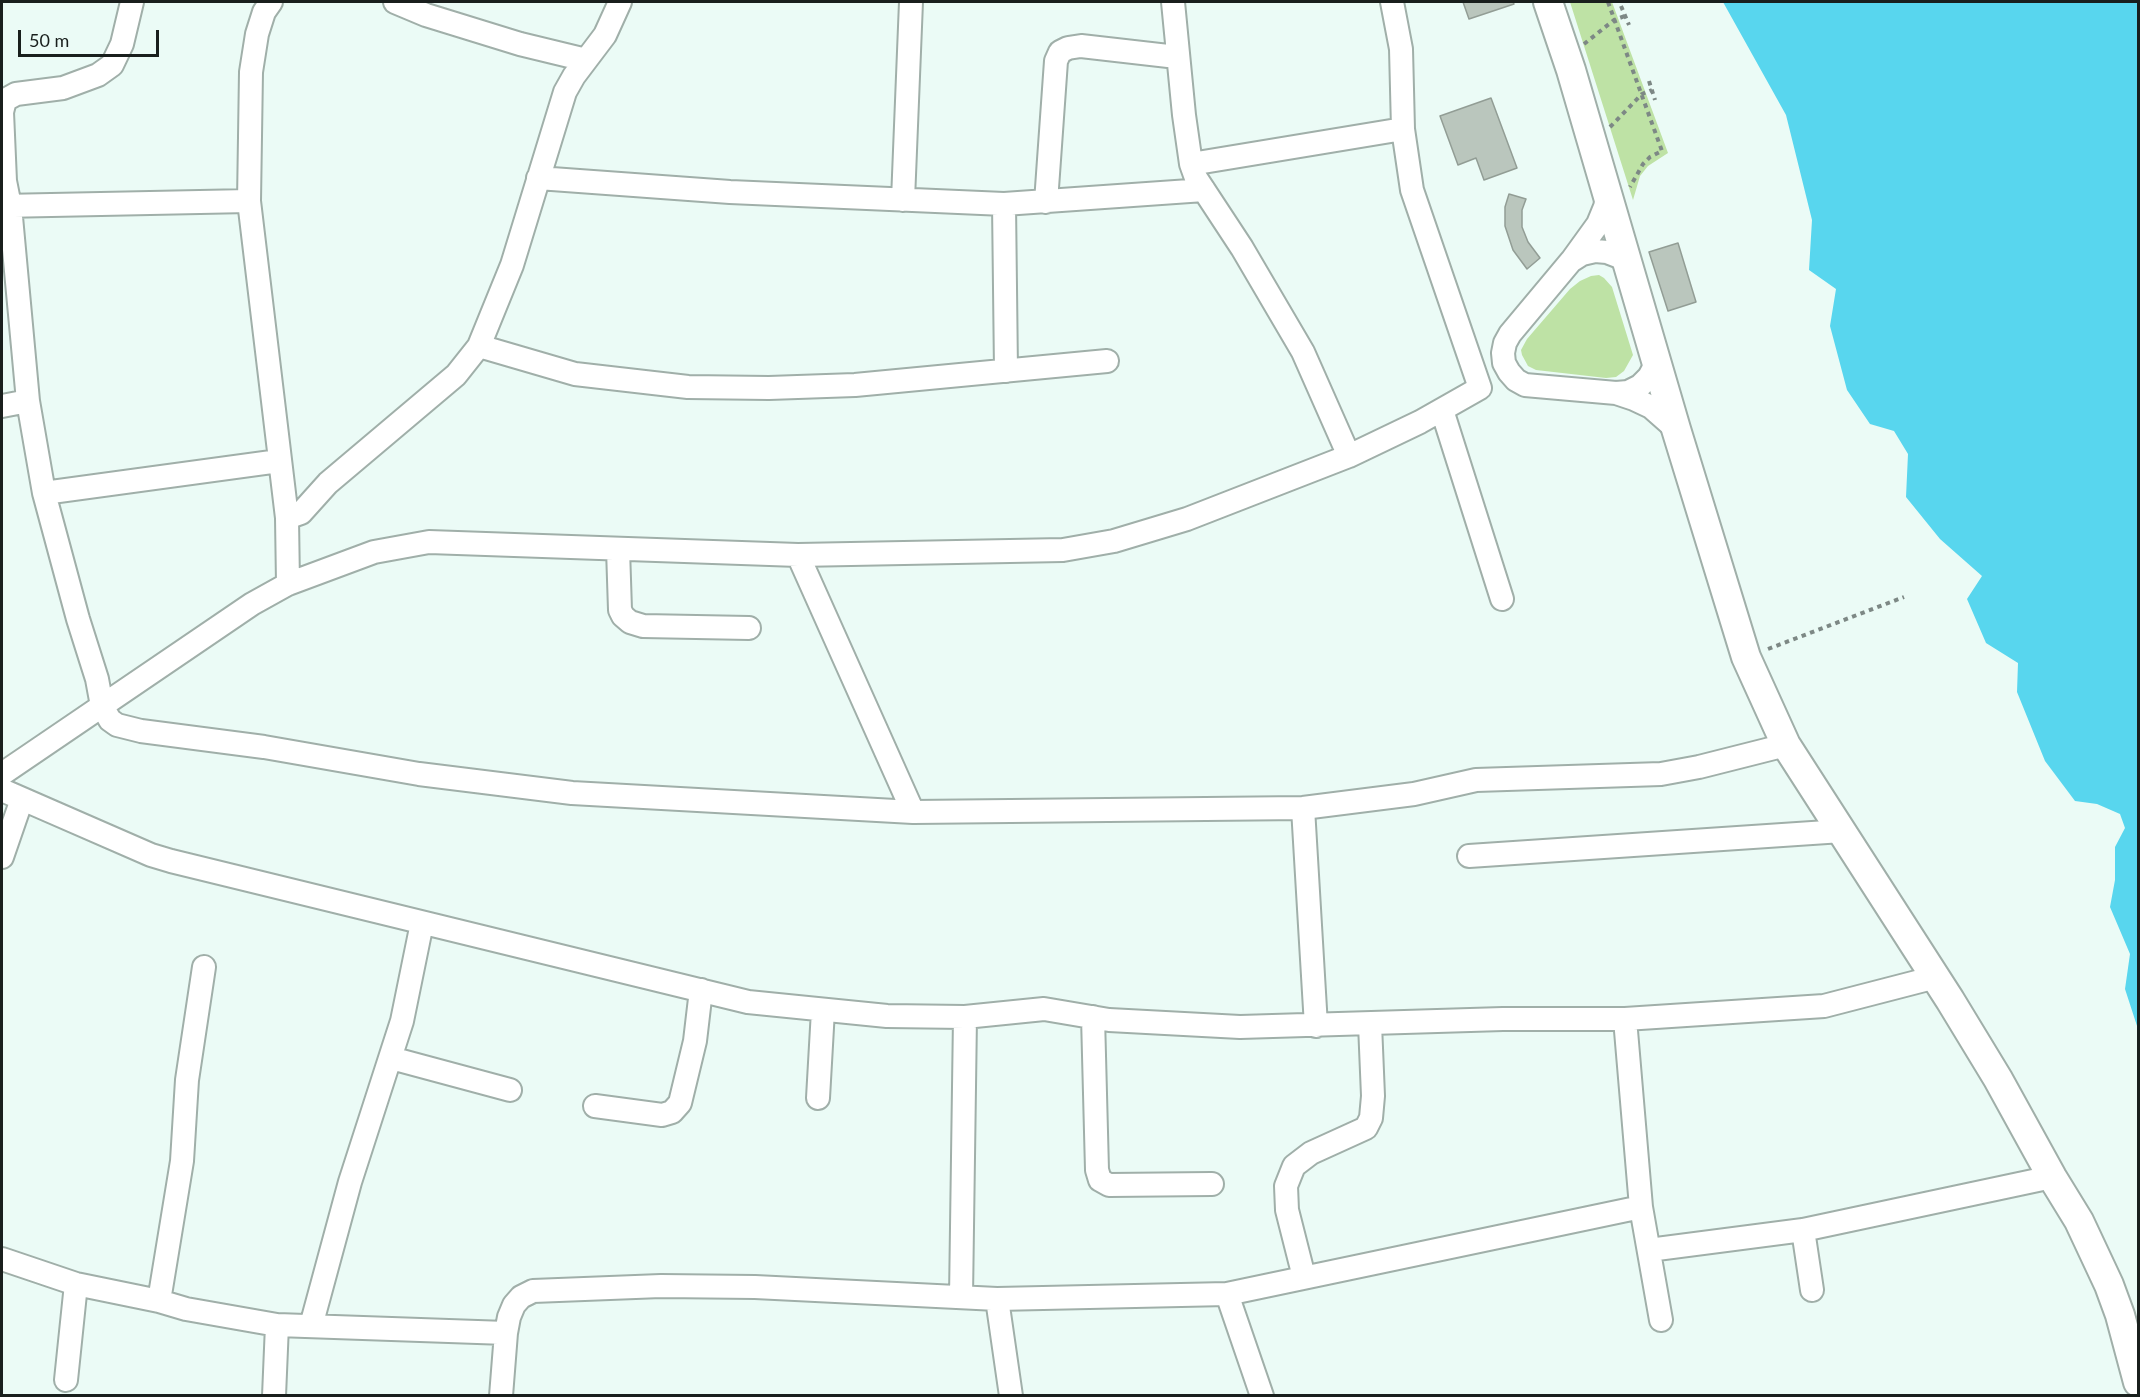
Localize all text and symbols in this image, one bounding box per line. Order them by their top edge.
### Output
scale bar [21,18,162,56]
text: 50 m [29,29,69,51]

